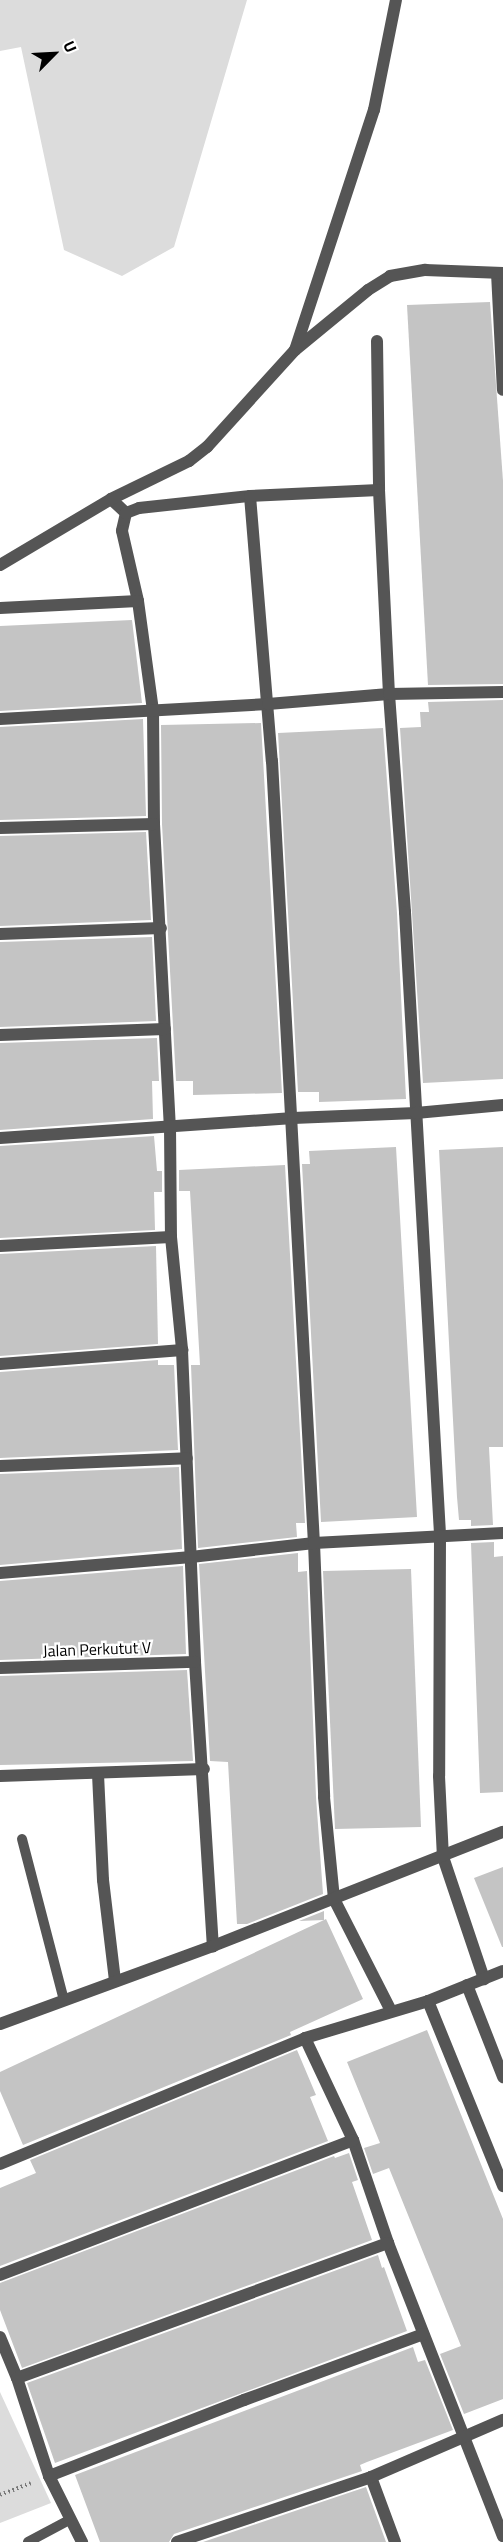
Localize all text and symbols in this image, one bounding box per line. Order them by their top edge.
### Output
north arrow [24,24,84,84]
text: U [57,37,84,56]
street label: Jalan Perkutut V [43,1638,151,1660]

